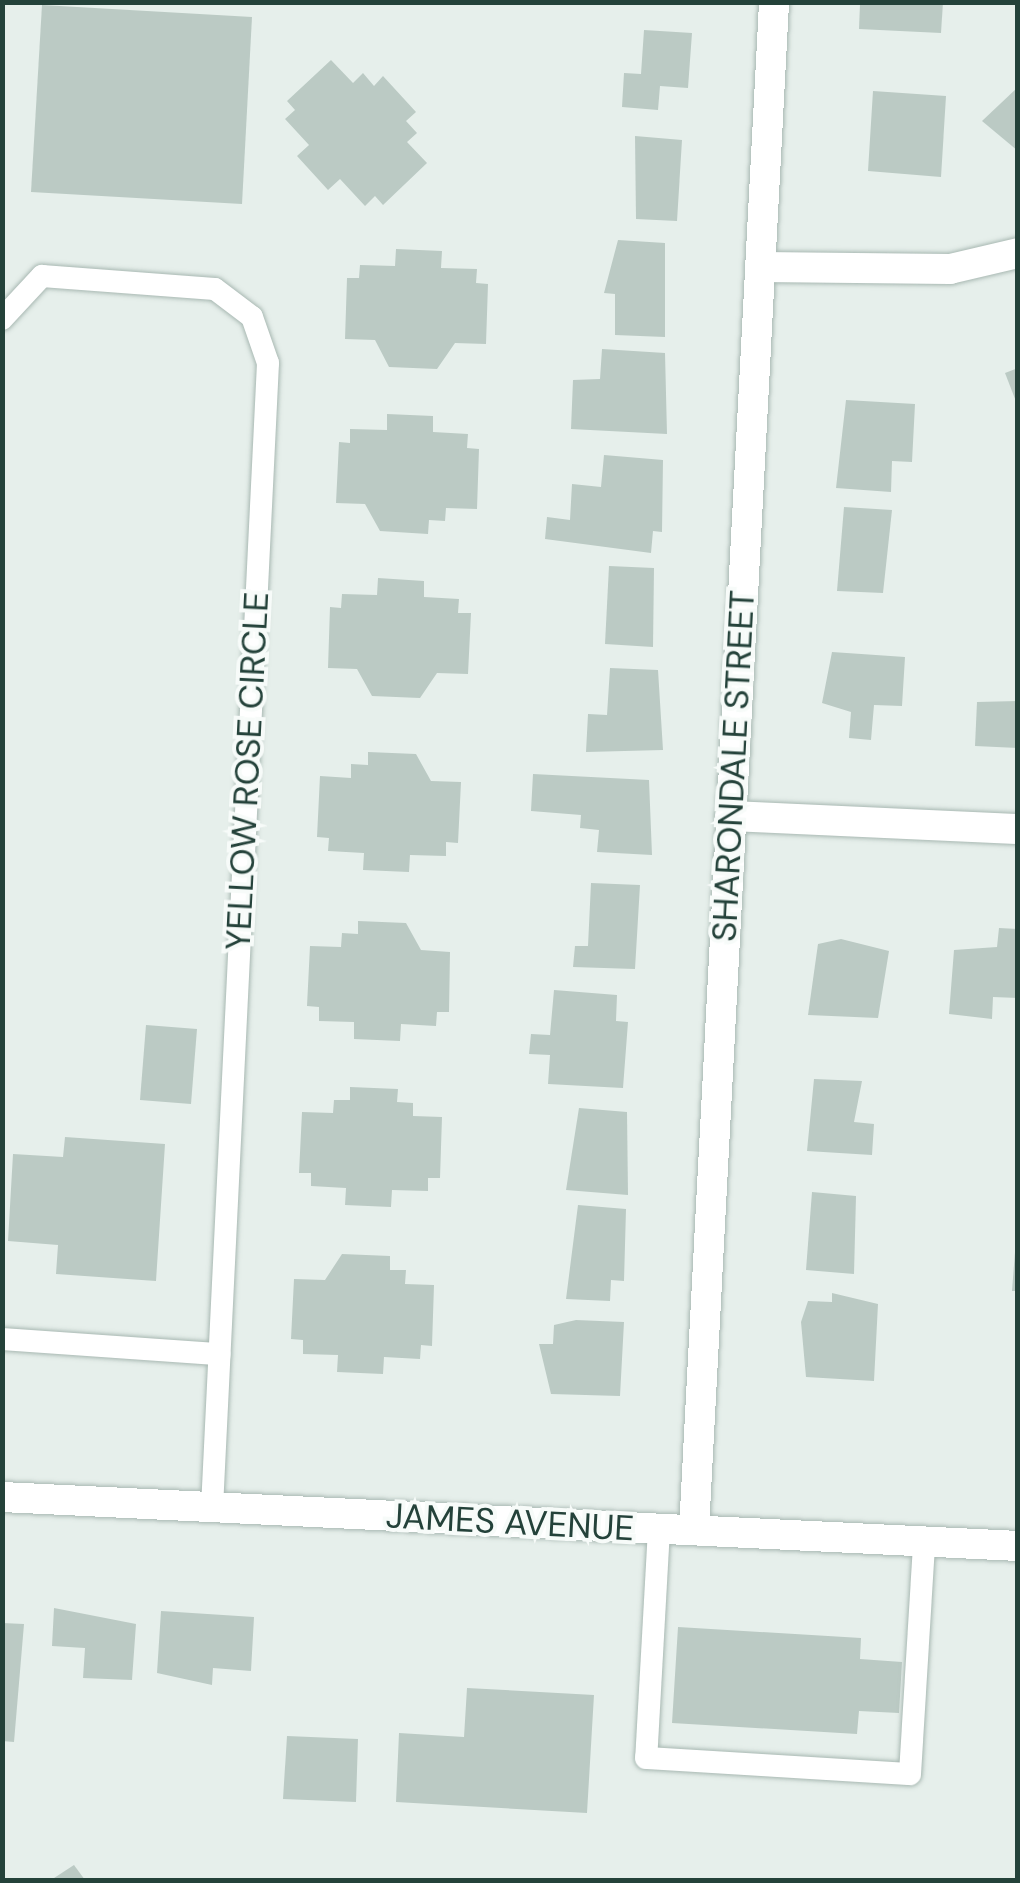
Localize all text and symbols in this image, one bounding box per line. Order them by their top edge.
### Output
street label: SHARONDALE STREET [703,589,763,943]
street label: YELLOW ROSE CIRCLE [217,591,277,951]
street label: JAMES AVENUE [385,1495,635,1549]

